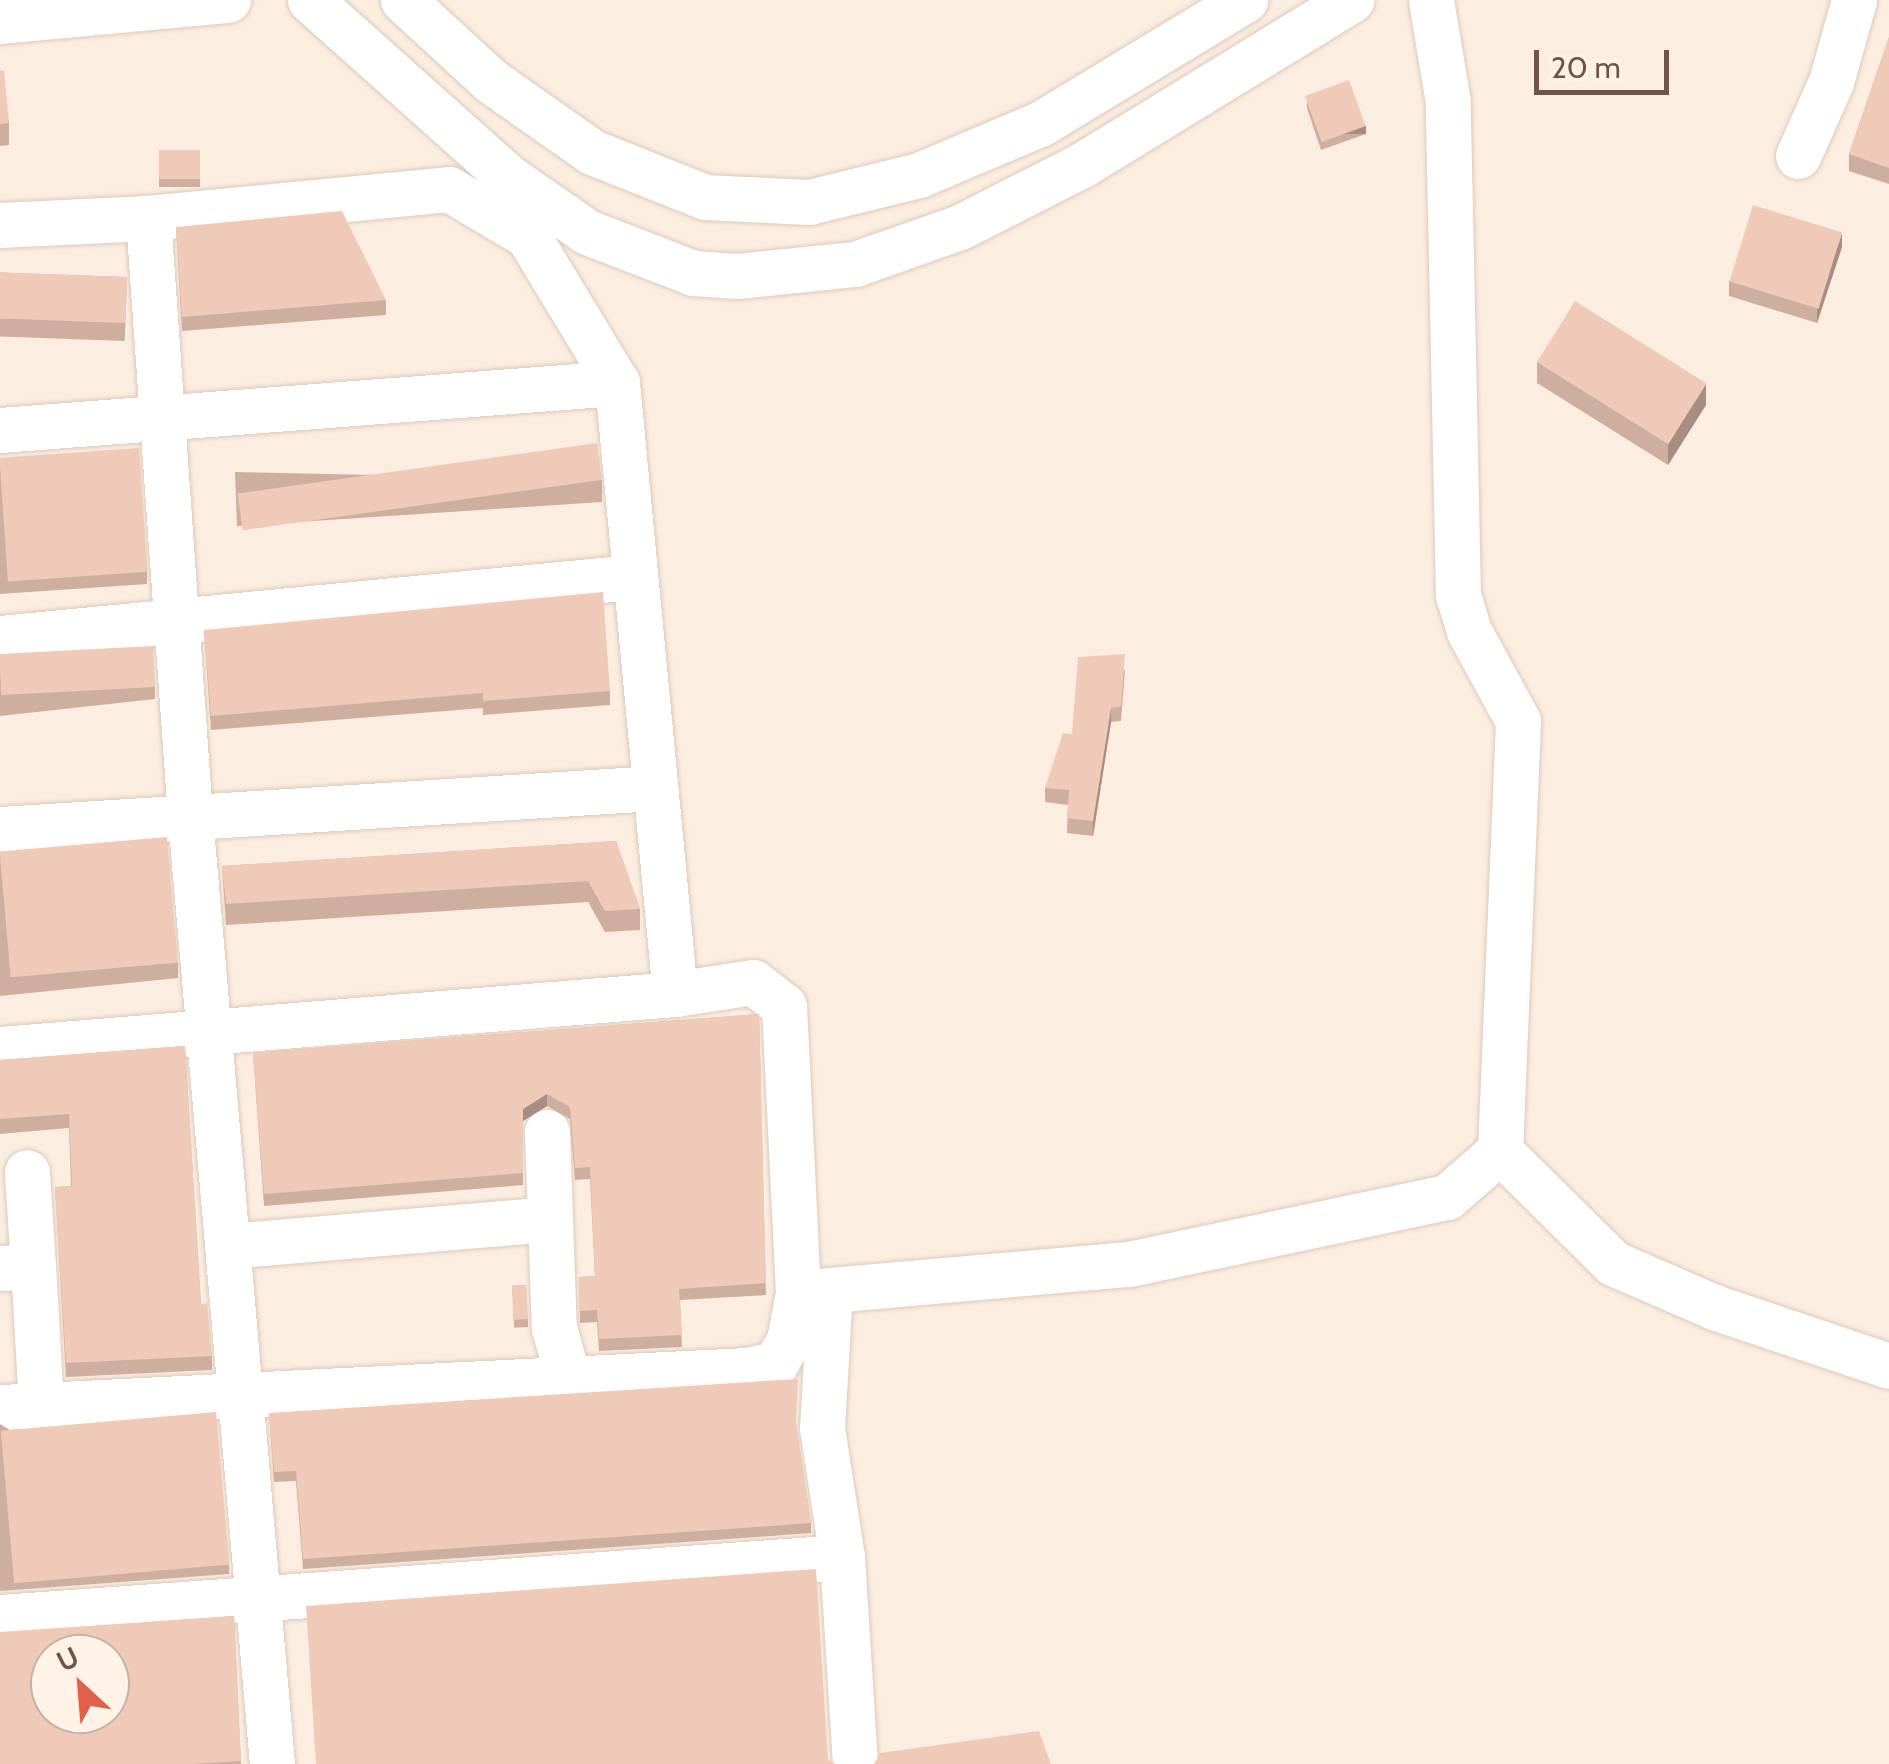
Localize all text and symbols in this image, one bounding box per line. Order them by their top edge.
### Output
scale bar [1539,30,1674,92]
text: 20 m [1551,49,1621,86]
north arrow [30,1634,130,1734]
text: U [51,1639,84,1679]

